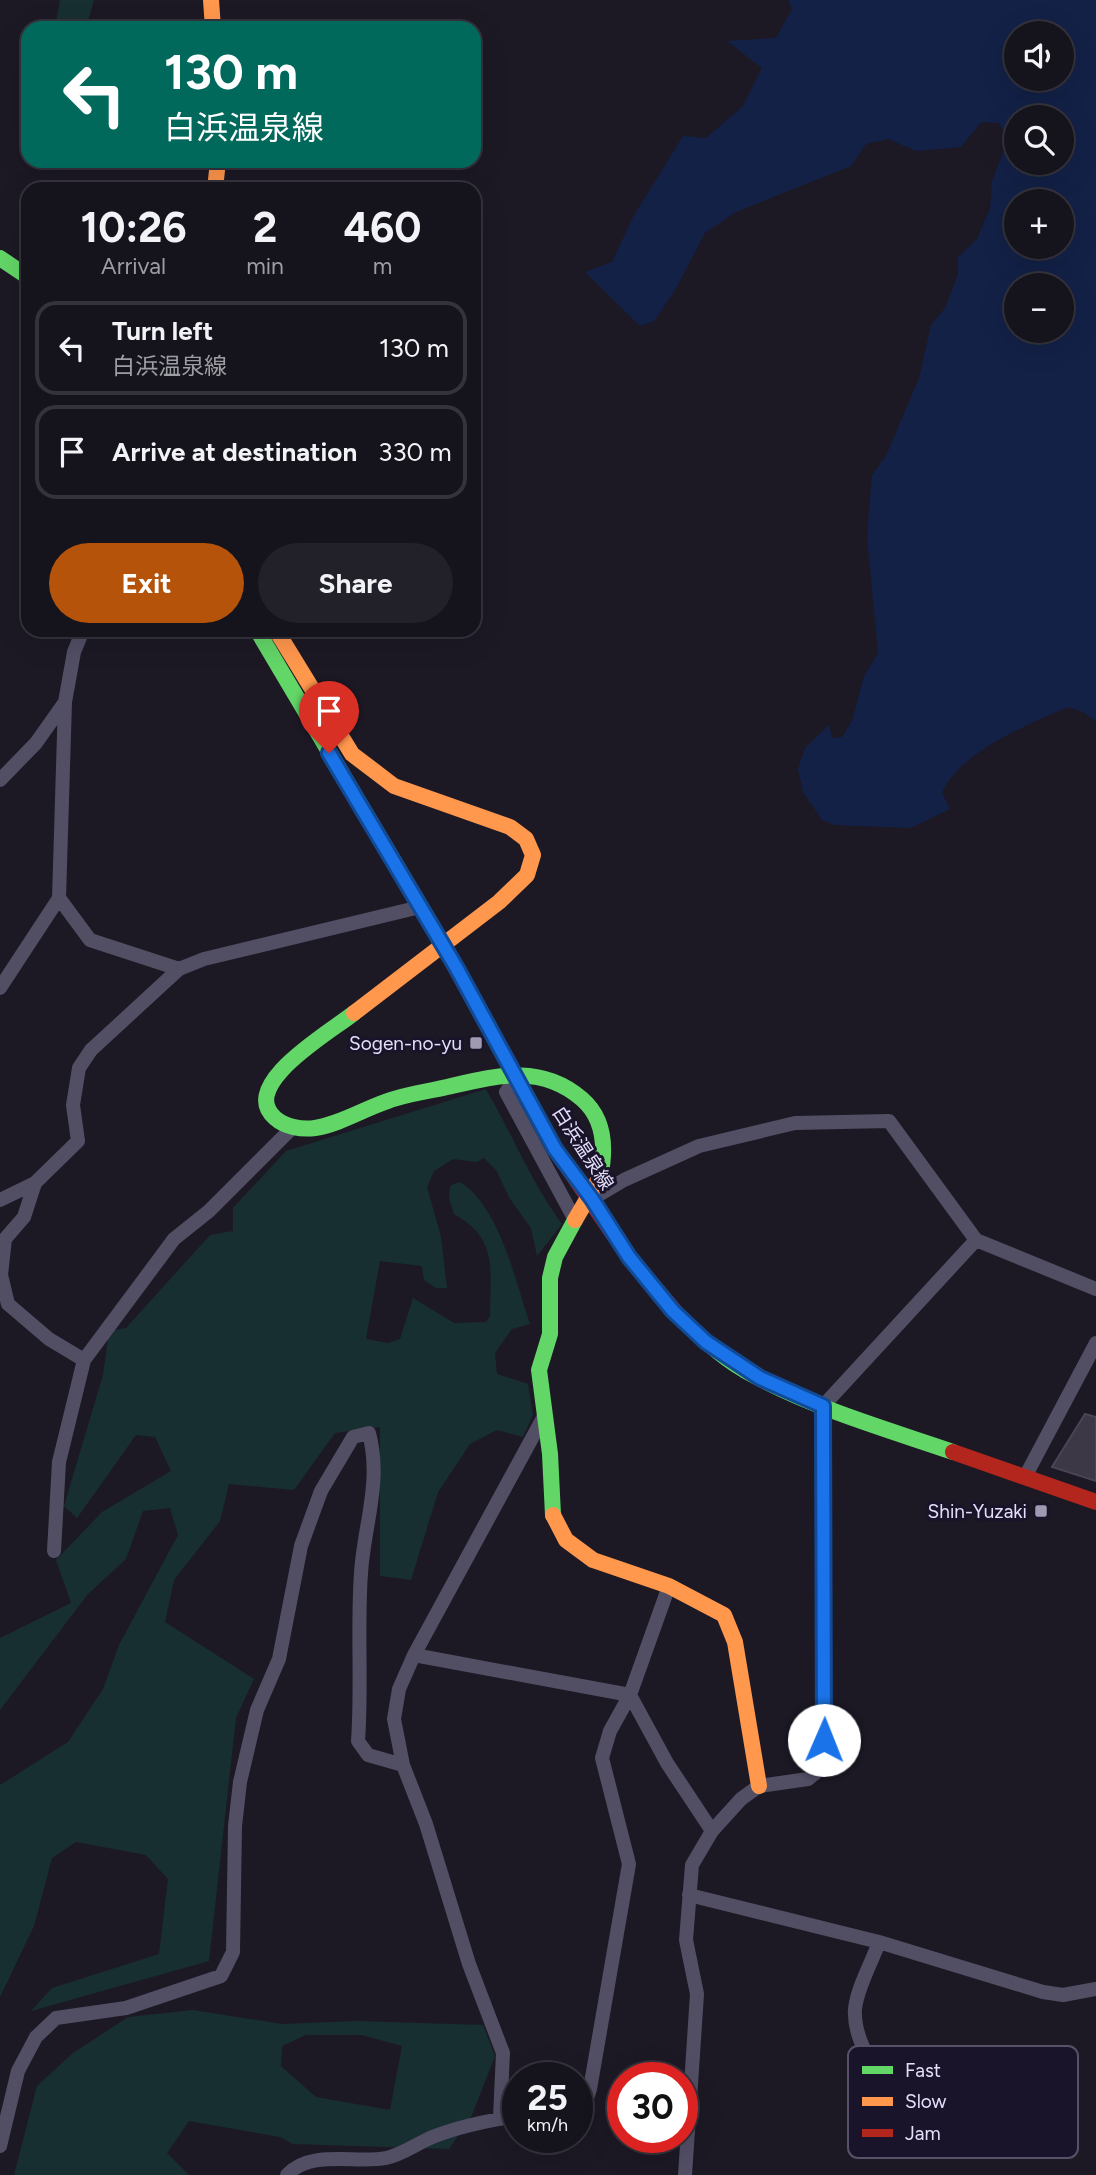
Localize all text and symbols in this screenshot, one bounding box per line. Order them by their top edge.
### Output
map controls [1004,21,1074,343]
button: sound [1004,21,1074,91]
text: 130 m [164,42,298,101]
icon: left [49,49,140,140]
button: search [1004,105,1074,175]
text: 白浜温泉線 [164,109,324,147]
button: + [1004,189,1074,259]
text: 10:26 [80,202,187,253]
text: 2 [253,202,277,253]
text: 460 [343,202,422,253]
text: Arrival [101,252,166,280]
text: min [246,252,284,280]
text: m [373,252,392,280]
button: − [1004,273,1074,343]
text: Turn left [112,315,213,347]
icon: left [53,329,91,367]
text: 130 m [379,332,449,364]
text: 白浜温泉線 [112,352,227,380]
icon: arrive [53,433,91,471]
text: Arrive at destination [112,436,357,468]
text: 330 m [378,436,452,468]
button: Exit [49,543,244,623]
button: Share [258,543,453,623]
pin [299,681,359,753]
icon: arrive [310,692,348,730]
place label: Sogen-no-yu [349,1032,462,1055]
marker: Sogen-no-yu [468,1035,484,1051]
street label: 白浜温泉線 [547,1102,619,1194]
place label: Shin-Yuzaki [928,1500,1027,1523]
marker: Shin-Yuzaki [1033,1503,1049,1519]
position arrow [787,1703,861,1777]
legend [848,2046,1078,2158]
text: Fast [905,2059,941,2082]
speed limit sign: 30 [607,2062,698,2153]
text: 25 [527,2077,568,2119]
text: Slow [905,2090,947,2113]
text: km/h [527,2114,568,2136]
text: Jam [905,2122,941,2145]

